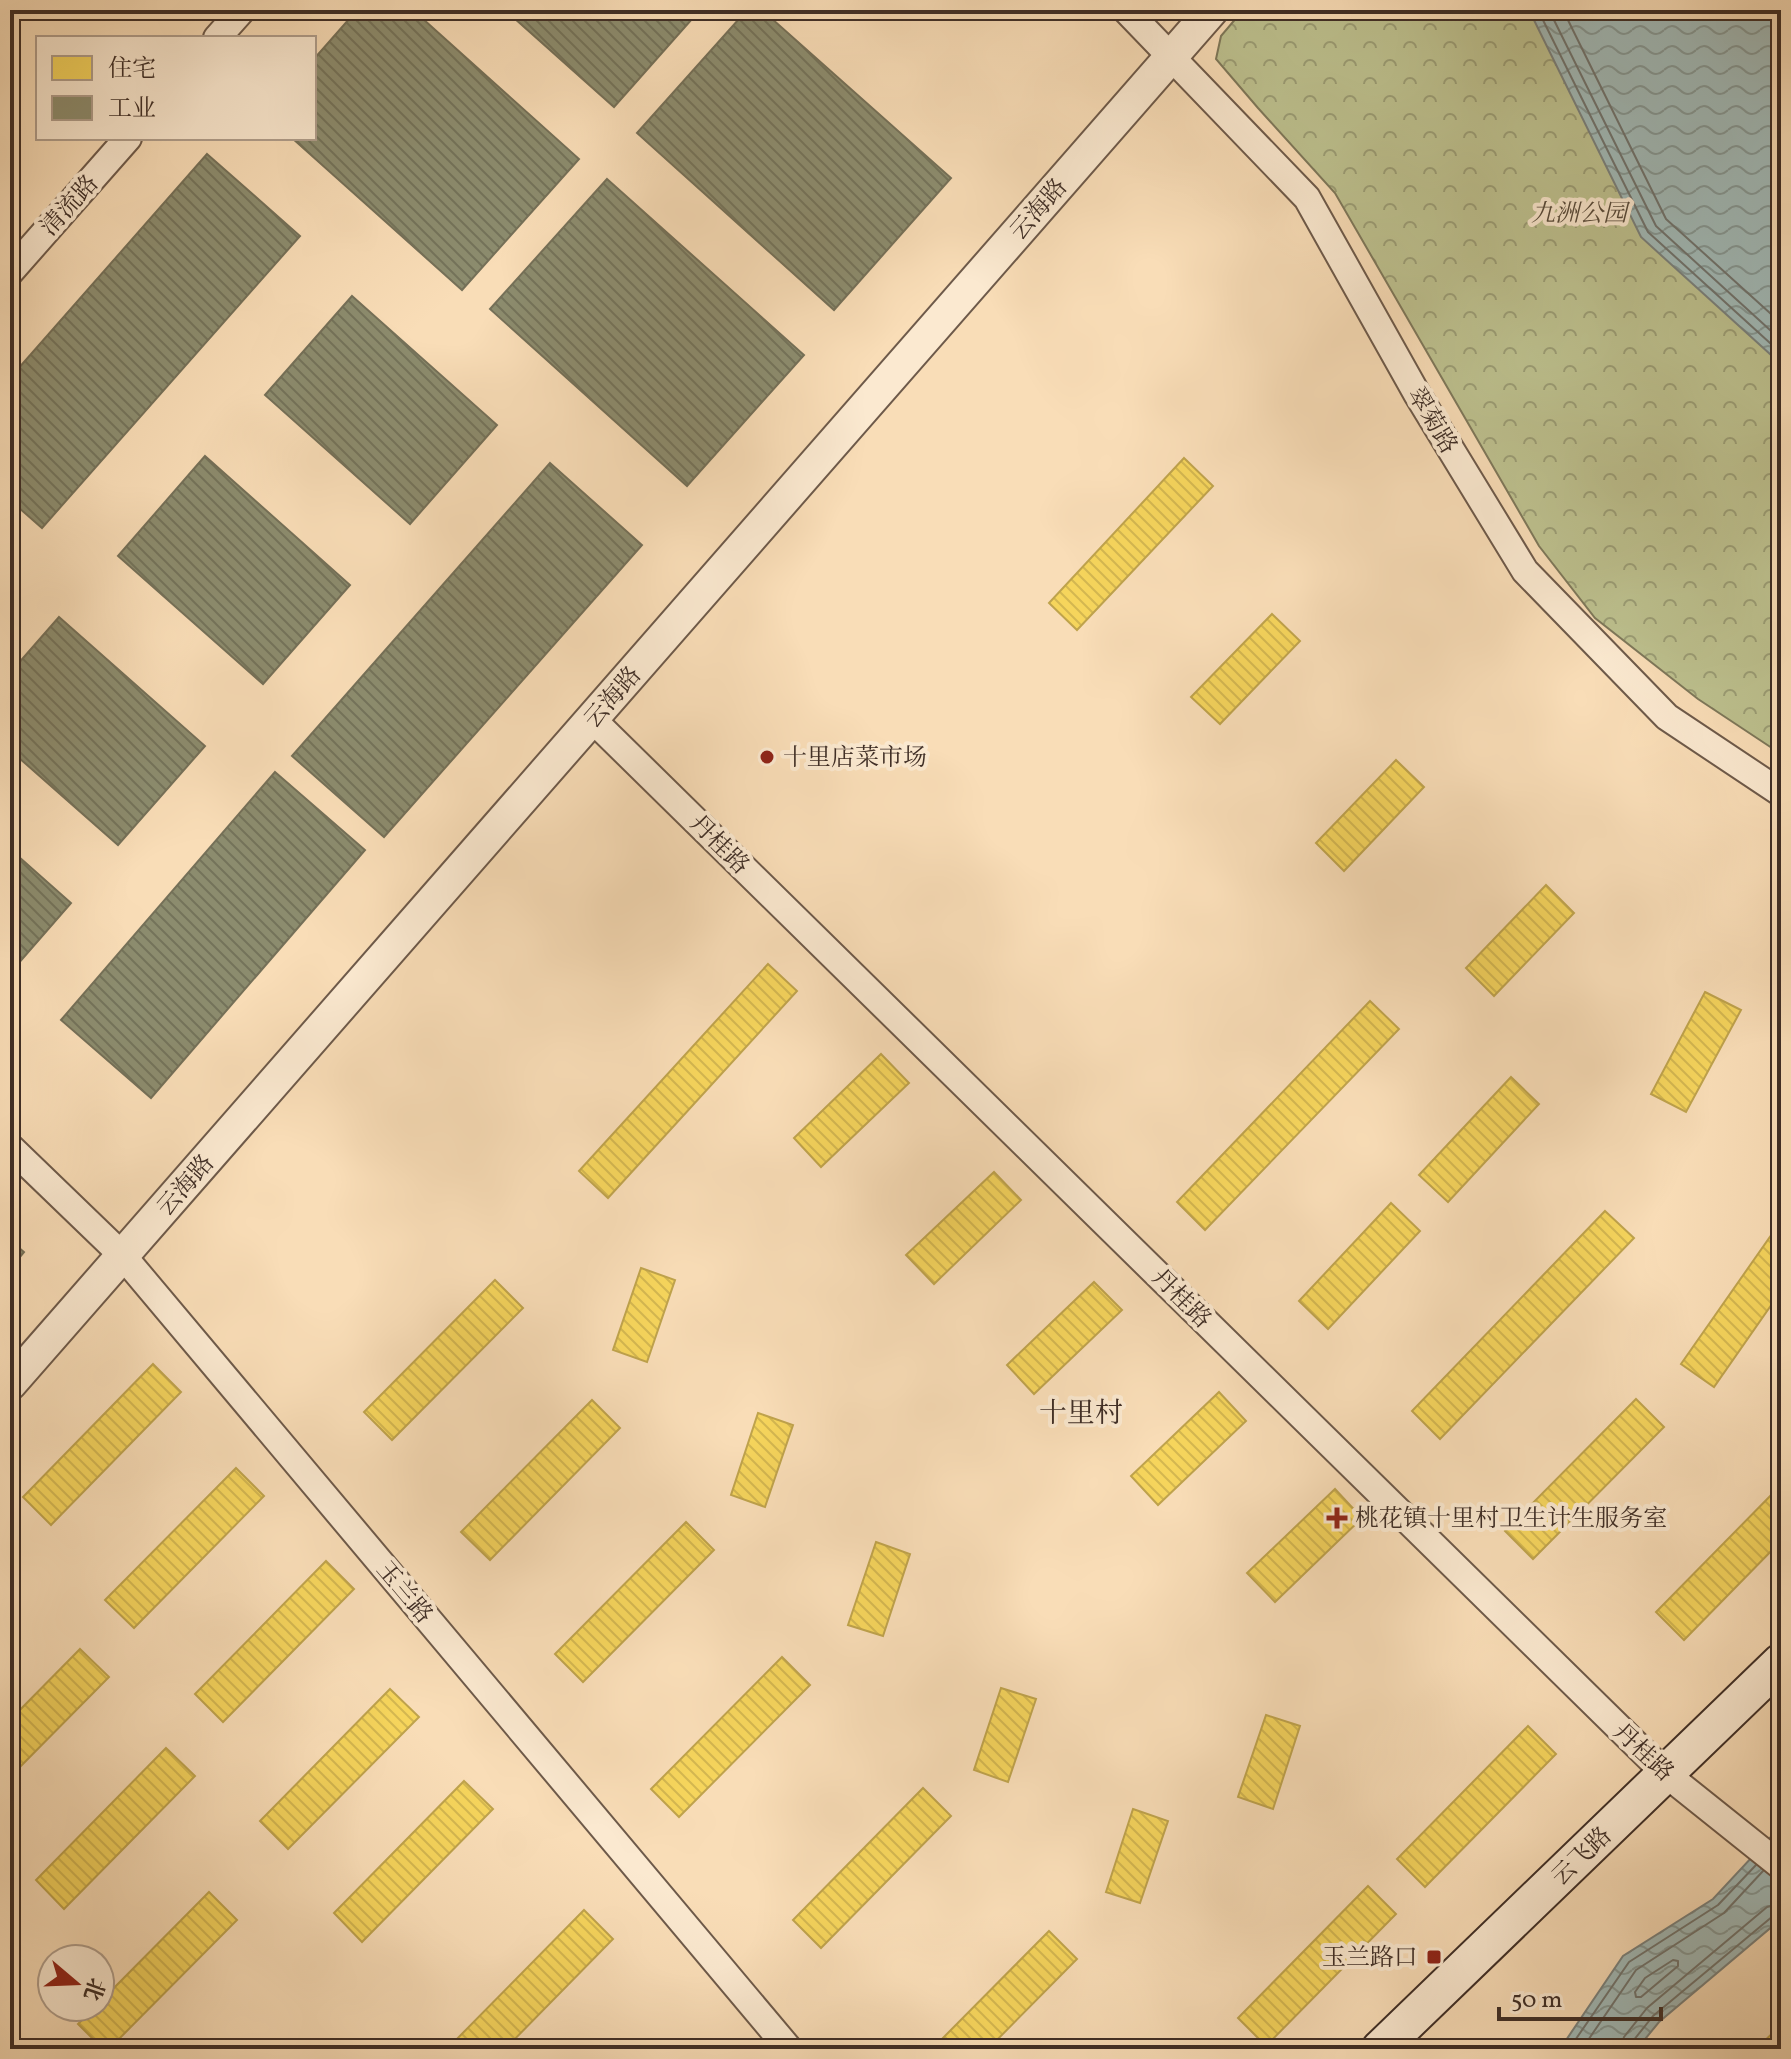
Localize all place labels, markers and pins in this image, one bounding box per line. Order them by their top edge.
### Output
place label: 十里店菜市场 [783,742,927,776]
marker: 十里店菜市场 [758,748,776,766]
place label: 桃花镇十里村卫生计生服务室 [1355,1503,1667,1537]
marker: 桃花镇十里村卫生计生服务室 [1326,1507,1348,1529]
place label: 玉兰路口 [1322,1942,1418,1976]
marker: 玉兰路口 [1425,1948,1443,1966]

